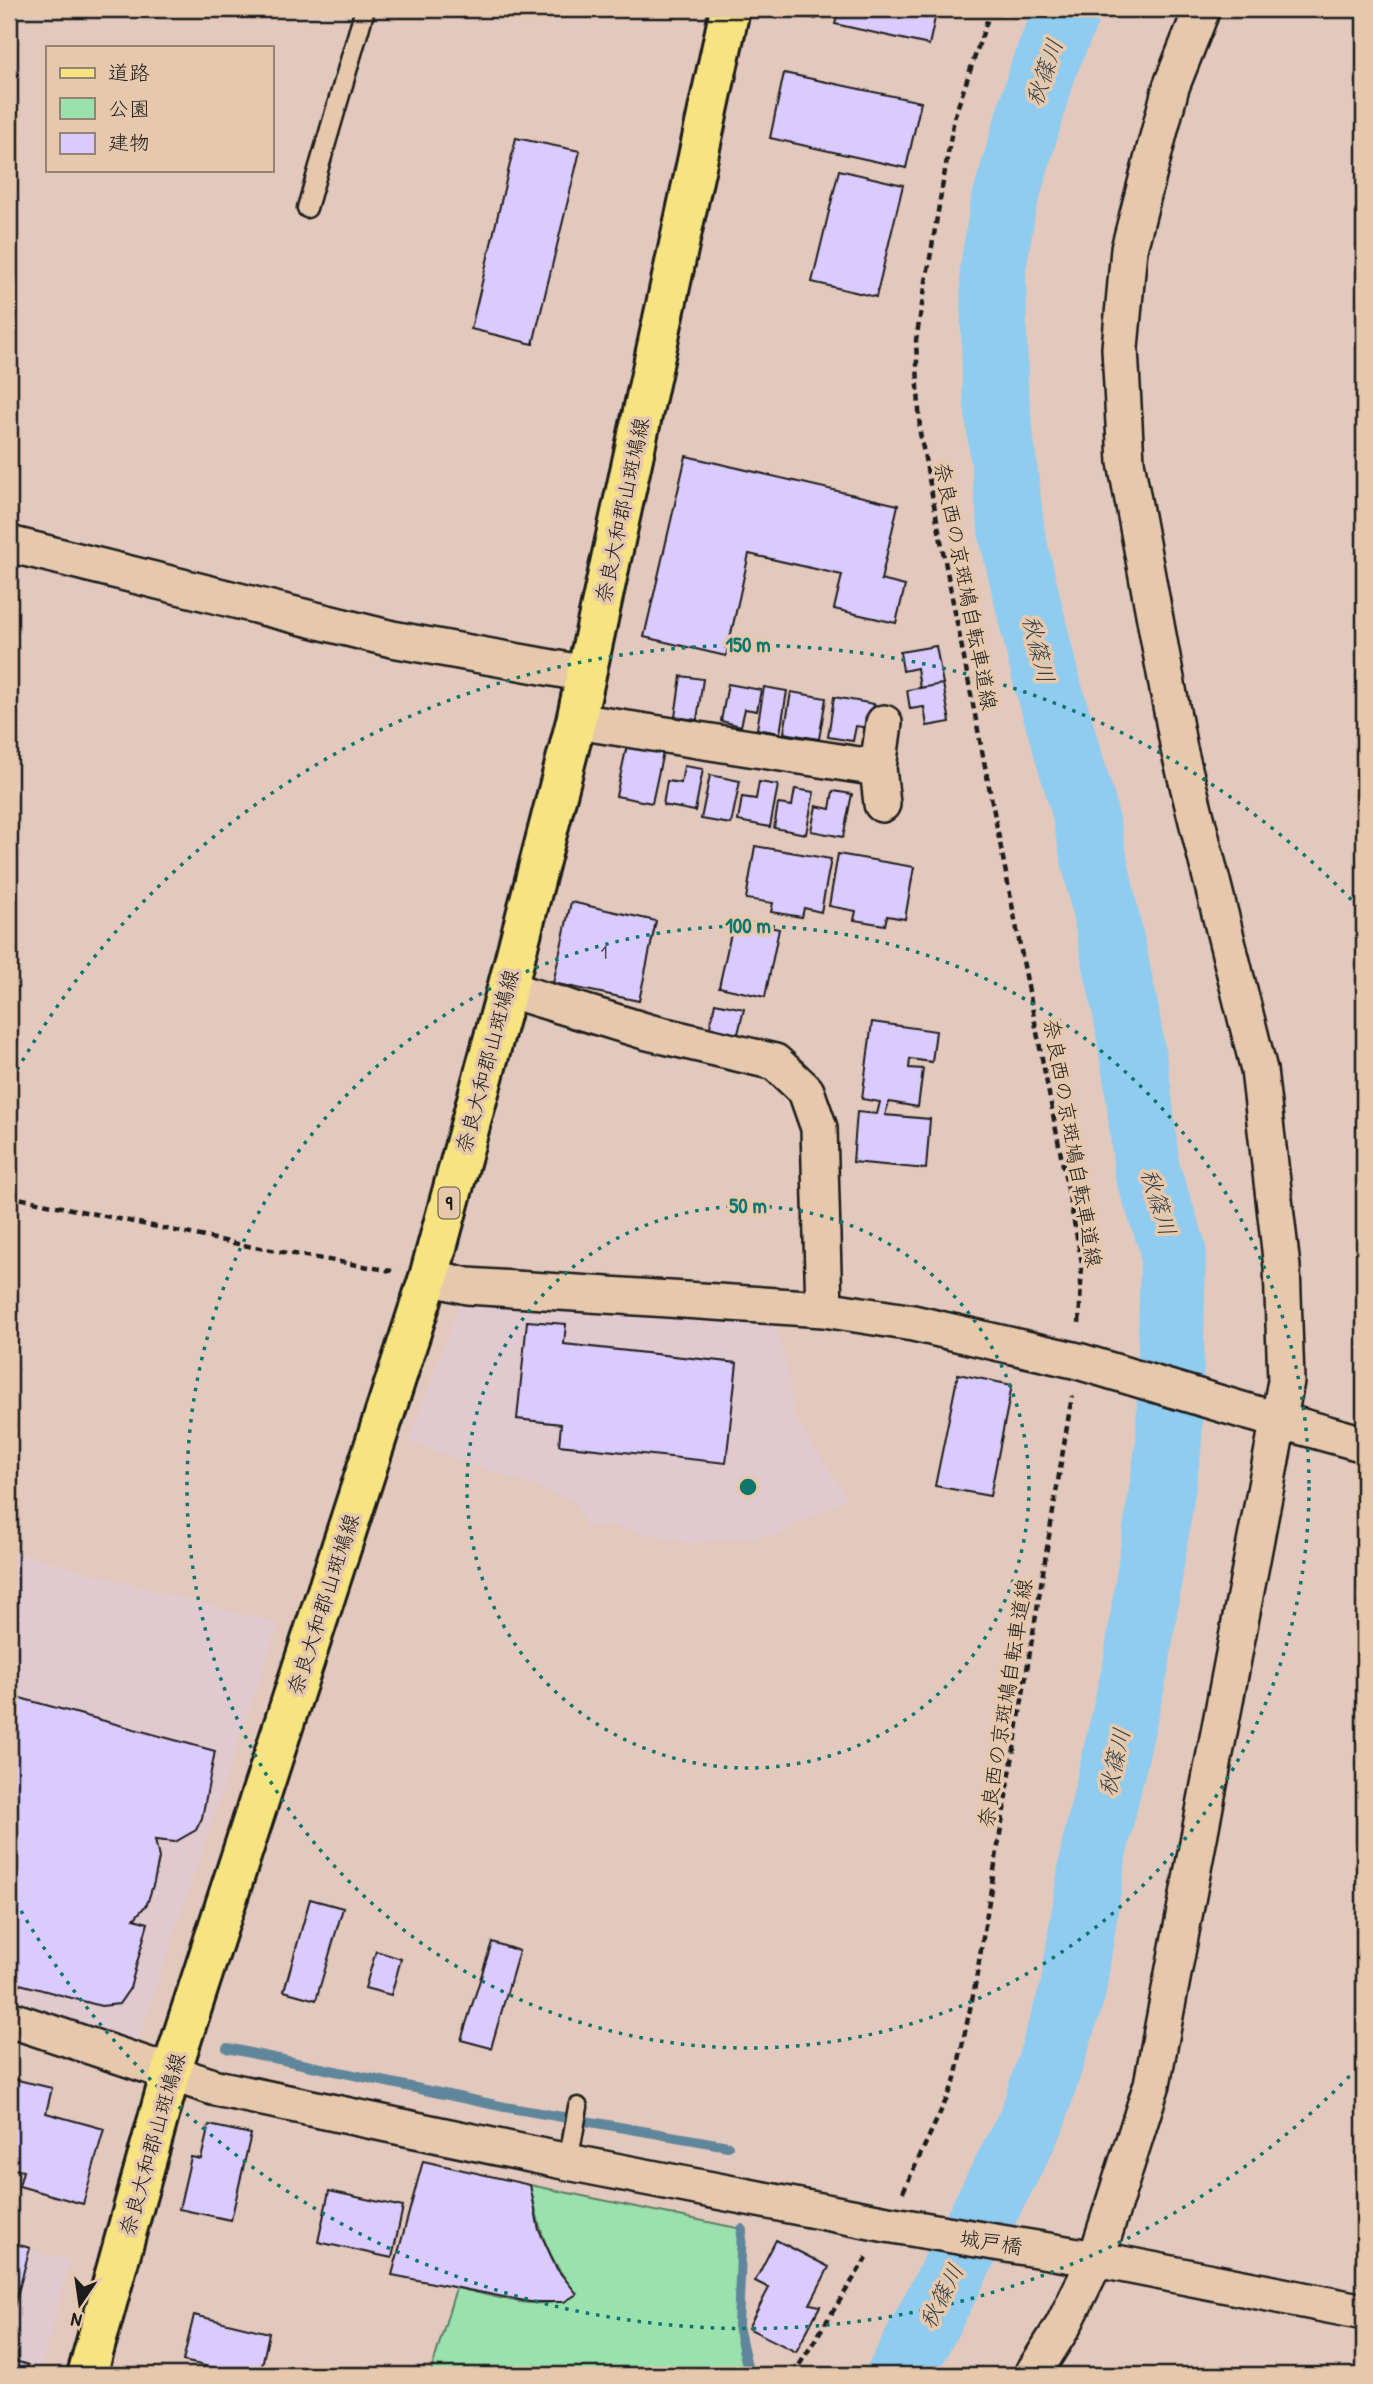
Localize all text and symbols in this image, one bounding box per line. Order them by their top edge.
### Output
water label: 秋篠川 [1018,34,1070,110]
legend [46,46,273,172]
text: 道路 [108,58,150,87]
text: 公園 [108,94,150,123]
text: 建物 [108,128,150,157]
street label: 奈良大和郡山斑鳩線 [588,415,656,605]
street label: 奈良西の京斑鳩自転車道線 [928,460,1004,712]
water label: 秋篠川 [1016,612,1062,686]
text: 150 m [725,630,771,659]
text: 100 m [725,911,771,940]
house number: 1 [601,940,607,965]
street label: 奈良大和郡山斑鳩線 [449,966,525,1156]
street label: 奈良西の京斑鳩自転車道線 [1037,1016,1109,1270]
water label: 秋篠川 [1134,1164,1184,1240]
road number: 9 [438,1188,460,1218]
text: 50 m [729,1191,767,1220]
centre of rings [736,1475,760,1499]
street label: 奈良大和郡山斑鳩線 [280,1510,366,1698]
street label: 奈良西の京斑鳩自転車道線 [971,1576,1039,1830]
water label: 秋篠川 [1091,1725,1137,1799]
street label: 奈良大和郡山斑鳩線 [112,2049,192,2239]
street label: 城戸橋 [958,2223,1024,2261]
water label: 秋篠川 [912,2258,970,2334]
north arrow [46,2268,116,2338]
text: N [68,2307,84,2334]

